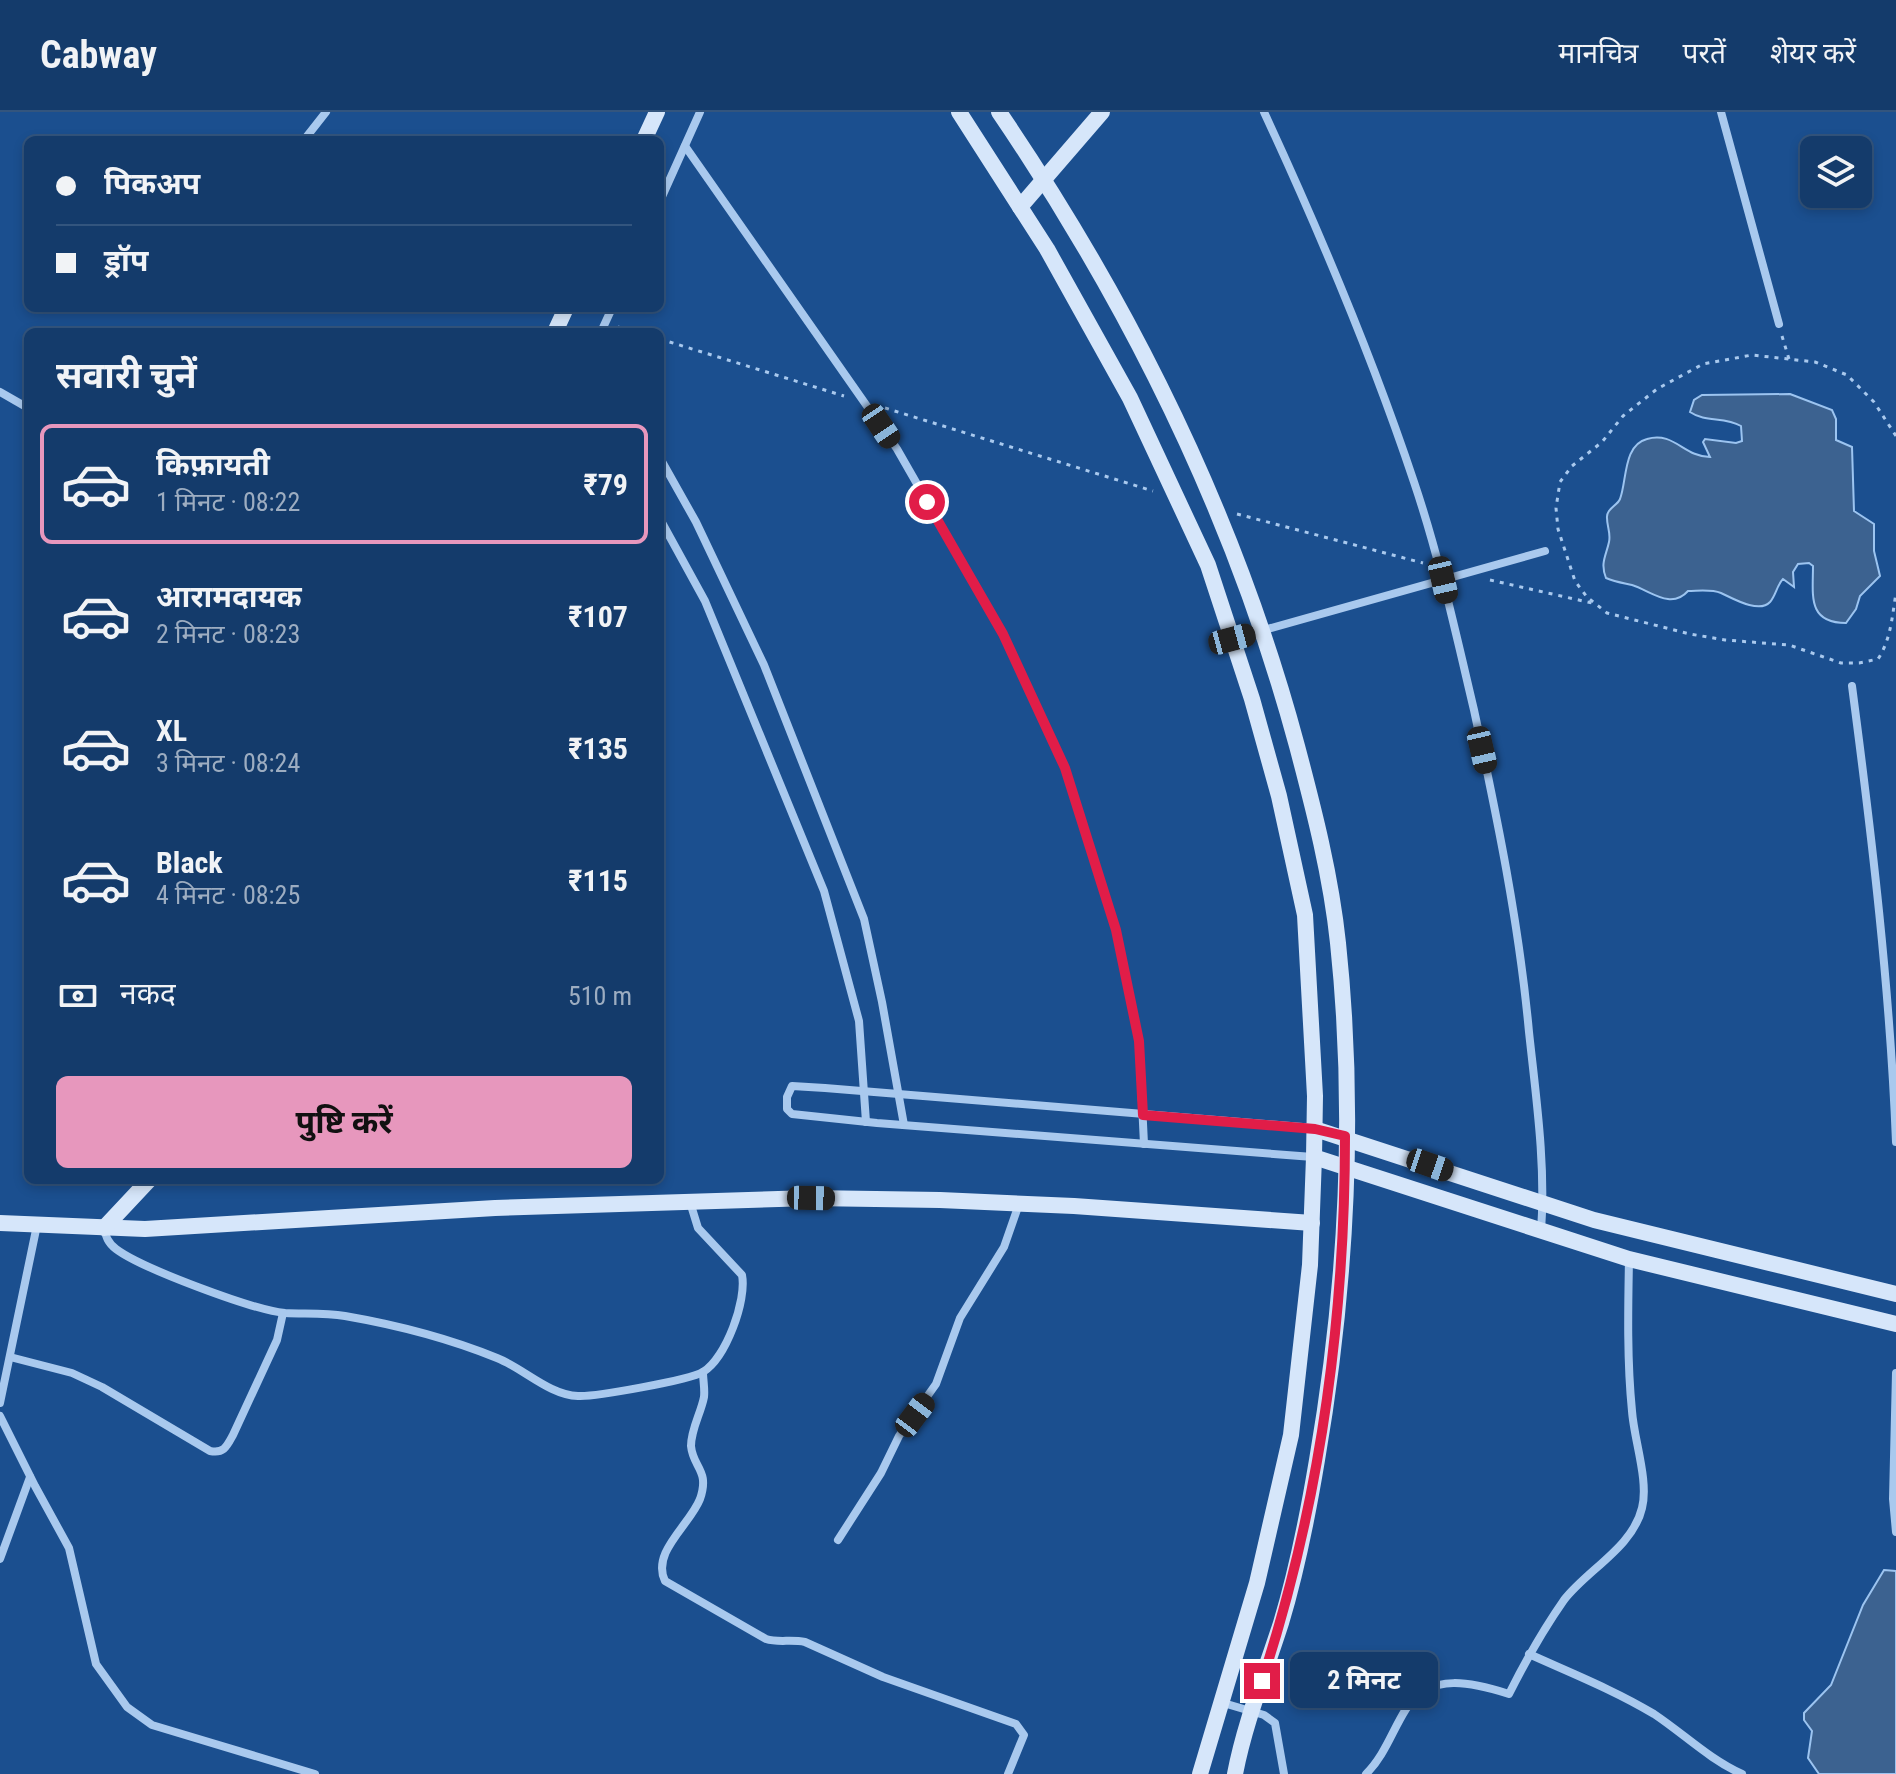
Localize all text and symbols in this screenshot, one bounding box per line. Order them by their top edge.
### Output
text: Cabway [40,33,157,77]
text: मानचित्र [1559,37,1639,70]
text: परतें [1683,37,1726,70]
text: शेयर करें [1770,37,1856,70]
map controls [1800,136,1872,208]
button: layers [1800,136,1872,208]
text: पिकअप [104,166,200,201]
text: ड्रॉप [104,243,148,278]
text: सवारी चुनें [56,355,197,397]
car [858,399,904,453]
text: किफ़ायती [156,447,270,482]
icon: car [60,448,132,520]
text: ₹79 [583,467,628,502]
route start [909,484,945,520]
text: 1 मिनट · 08:22 [156,487,300,517]
car [1426,554,1460,606]
text: आरामदायक [156,579,302,614]
icon: car [60,580,132,652]
text: ₹107 [568,599,628,634]
text: 2 मिनट · 08:23 [156,619,300,649]
car [1206,621,1258,657]
icon: car [60,712,132,784]
text: XL [156,713,187,748]
car [1465,724,1499,776]
text: ₹135 [568,731,628,766]
text: 3 मिनट · 08:24 [156,748,300,778]
icon: car [60,844,132,916]
text: Black [156,845,223,880]
text: ₹115 [568,863,628,898]
text: 4 मिनट · 08:25 [156,880,300,910]
icon: cash [56,974,100,1018]
text: नकद [120,976,176,1011]
text: 510 m [568,981,632,1011]
button: पुष्टि करें [56,1076,632,1168]
car [1403,1146,1457,1184]
car [787,1186,835,1210]
car [891,1389,939,1441]
callout: 2 मिनट [1290,1653,1438,1709]
route end [1244,1663,1280,1699]
text: 2 मिनट [1327,1665,1401,1695]

